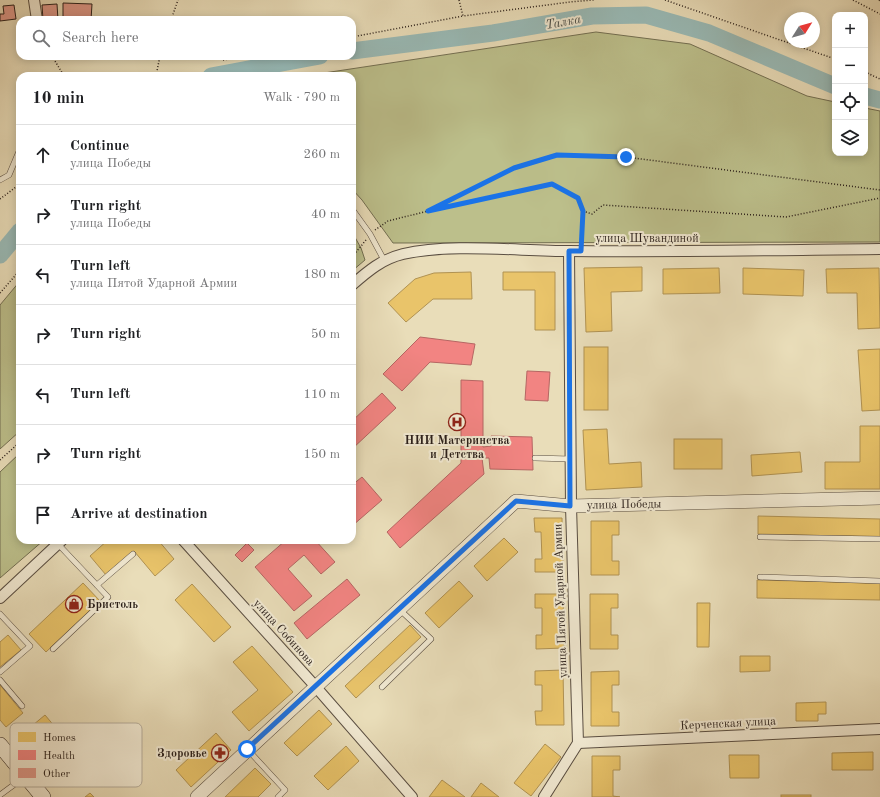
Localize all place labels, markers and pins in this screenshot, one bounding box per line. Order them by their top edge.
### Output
hospital icon: НИИ Материнства и Детства [447,412,467,432]
place label: НИИ Материнства и Детства [405,435,509,461]
shop icon: Бристоль [64,594,84,614]
place label: Бристоль [87,599,138,611]
pharmacy icon: Здоровье [210,743,230,763]
place label: Здоровье [157,748,207,760]

